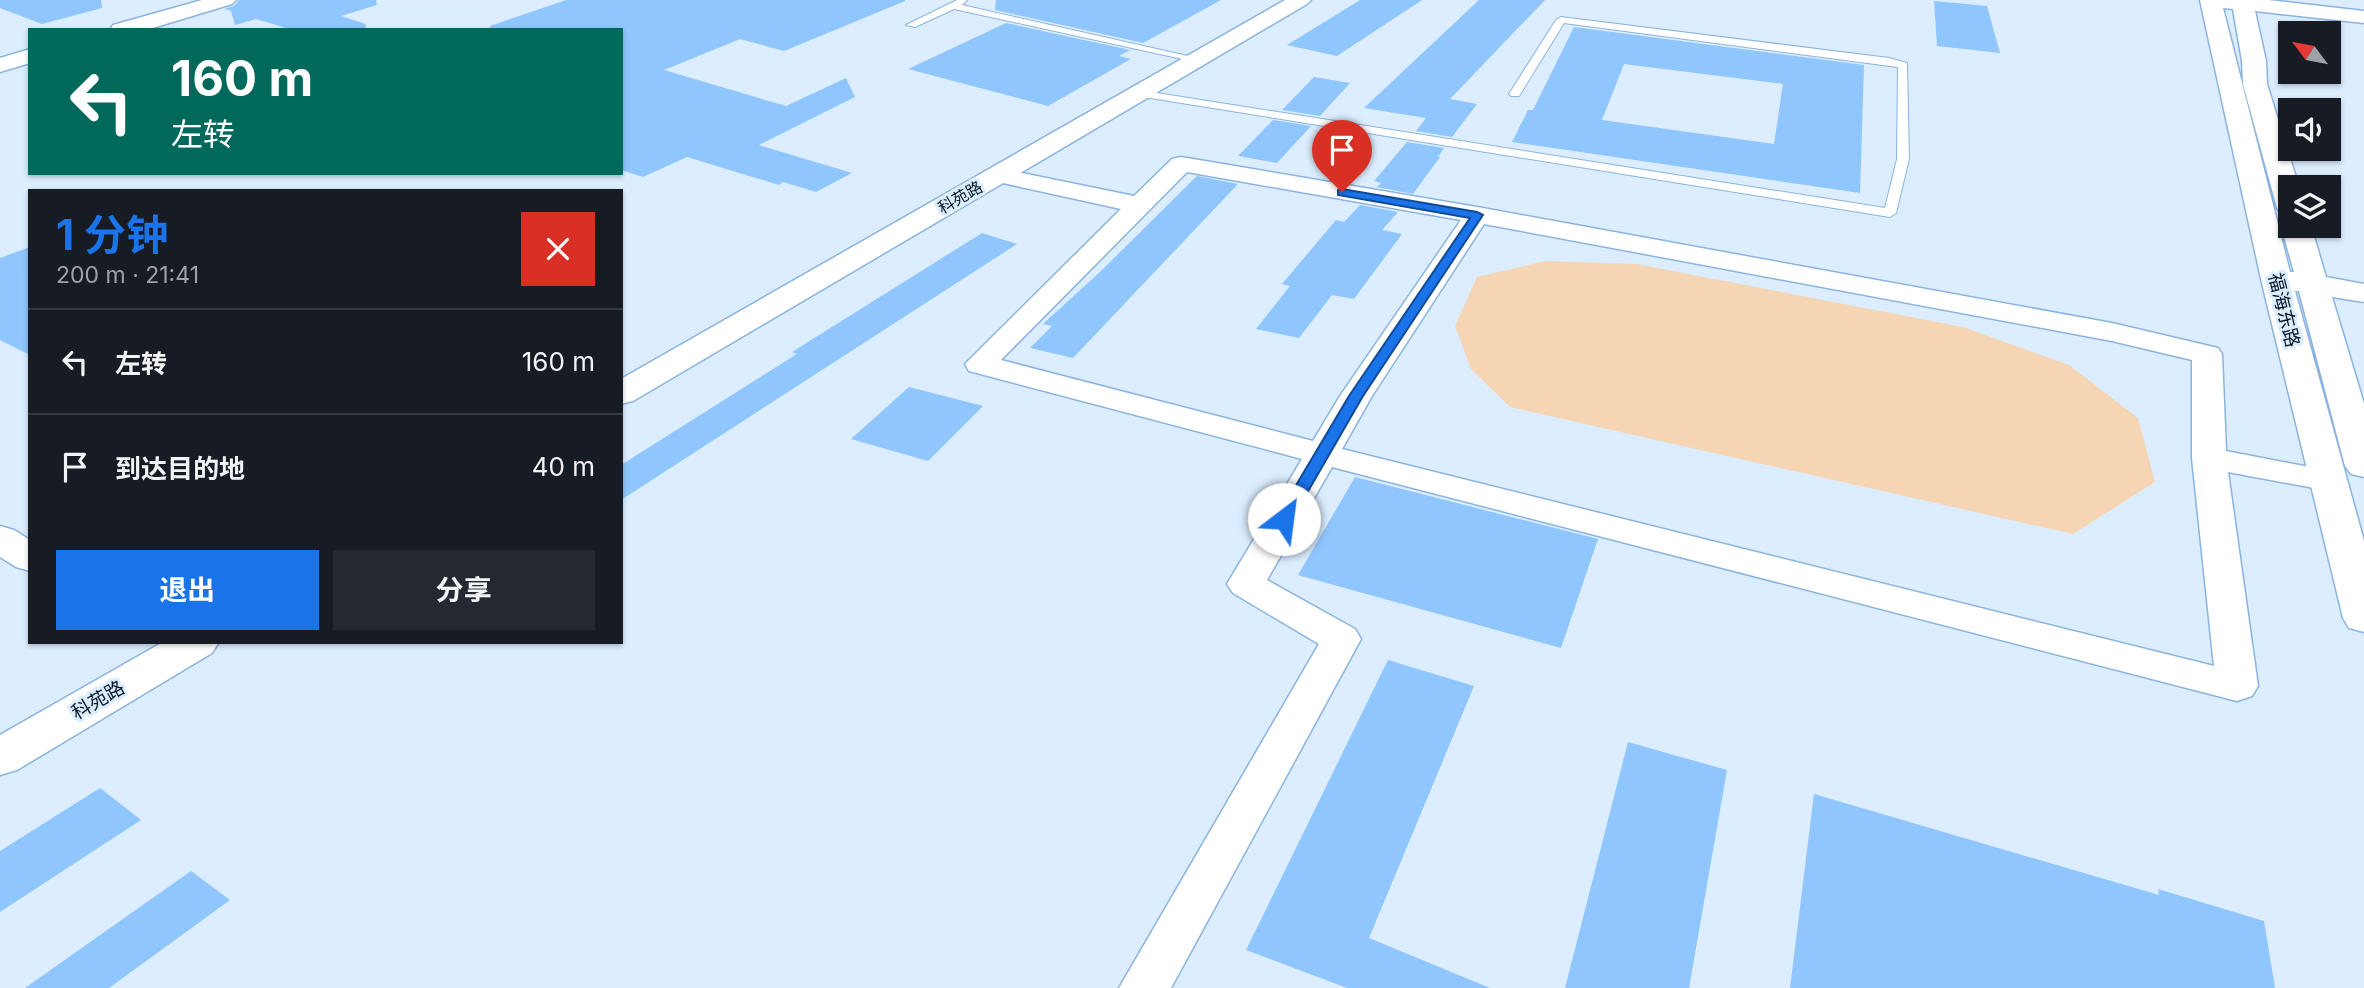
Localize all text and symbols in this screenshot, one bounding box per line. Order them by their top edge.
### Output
north arrow [2278,21,2342,84]
map controls [2278,21,2341,238]
text: 160 m [171,49,313,108]
icon: left [56,56,147,147]
button: sound [2278,98,2341,161]
text: 左转 [171,115,235,154]
pin [1312,120,1372,192]
icon: arrive [1323,131,1361,169]
button: layers [2278,175,2341,238]
street label: 科苑路 [934,176,986,218]
text: 1 分钟 [56,209,168,260]
button: close [521,212,595,286]
text: 200 m · 21:41 [56,261,199,289]
street label: 福海东路 [2264,270,2304,350]
icon: left [56,343,94,381]
text: 160 m [522,346,595,377]
text: 左转 [115,348,167,379]
icon: arrive [56,448,94,486]
text: 40 m [532,451,595,482]
text: 到达目的地 [115,453,245,484]
position arrow [1247,482,1321,556]
button: 退出 [56,550,319,630]
button: 分享 [333,550,595,630]
street label: 科苑路 [68,676,128,724]

